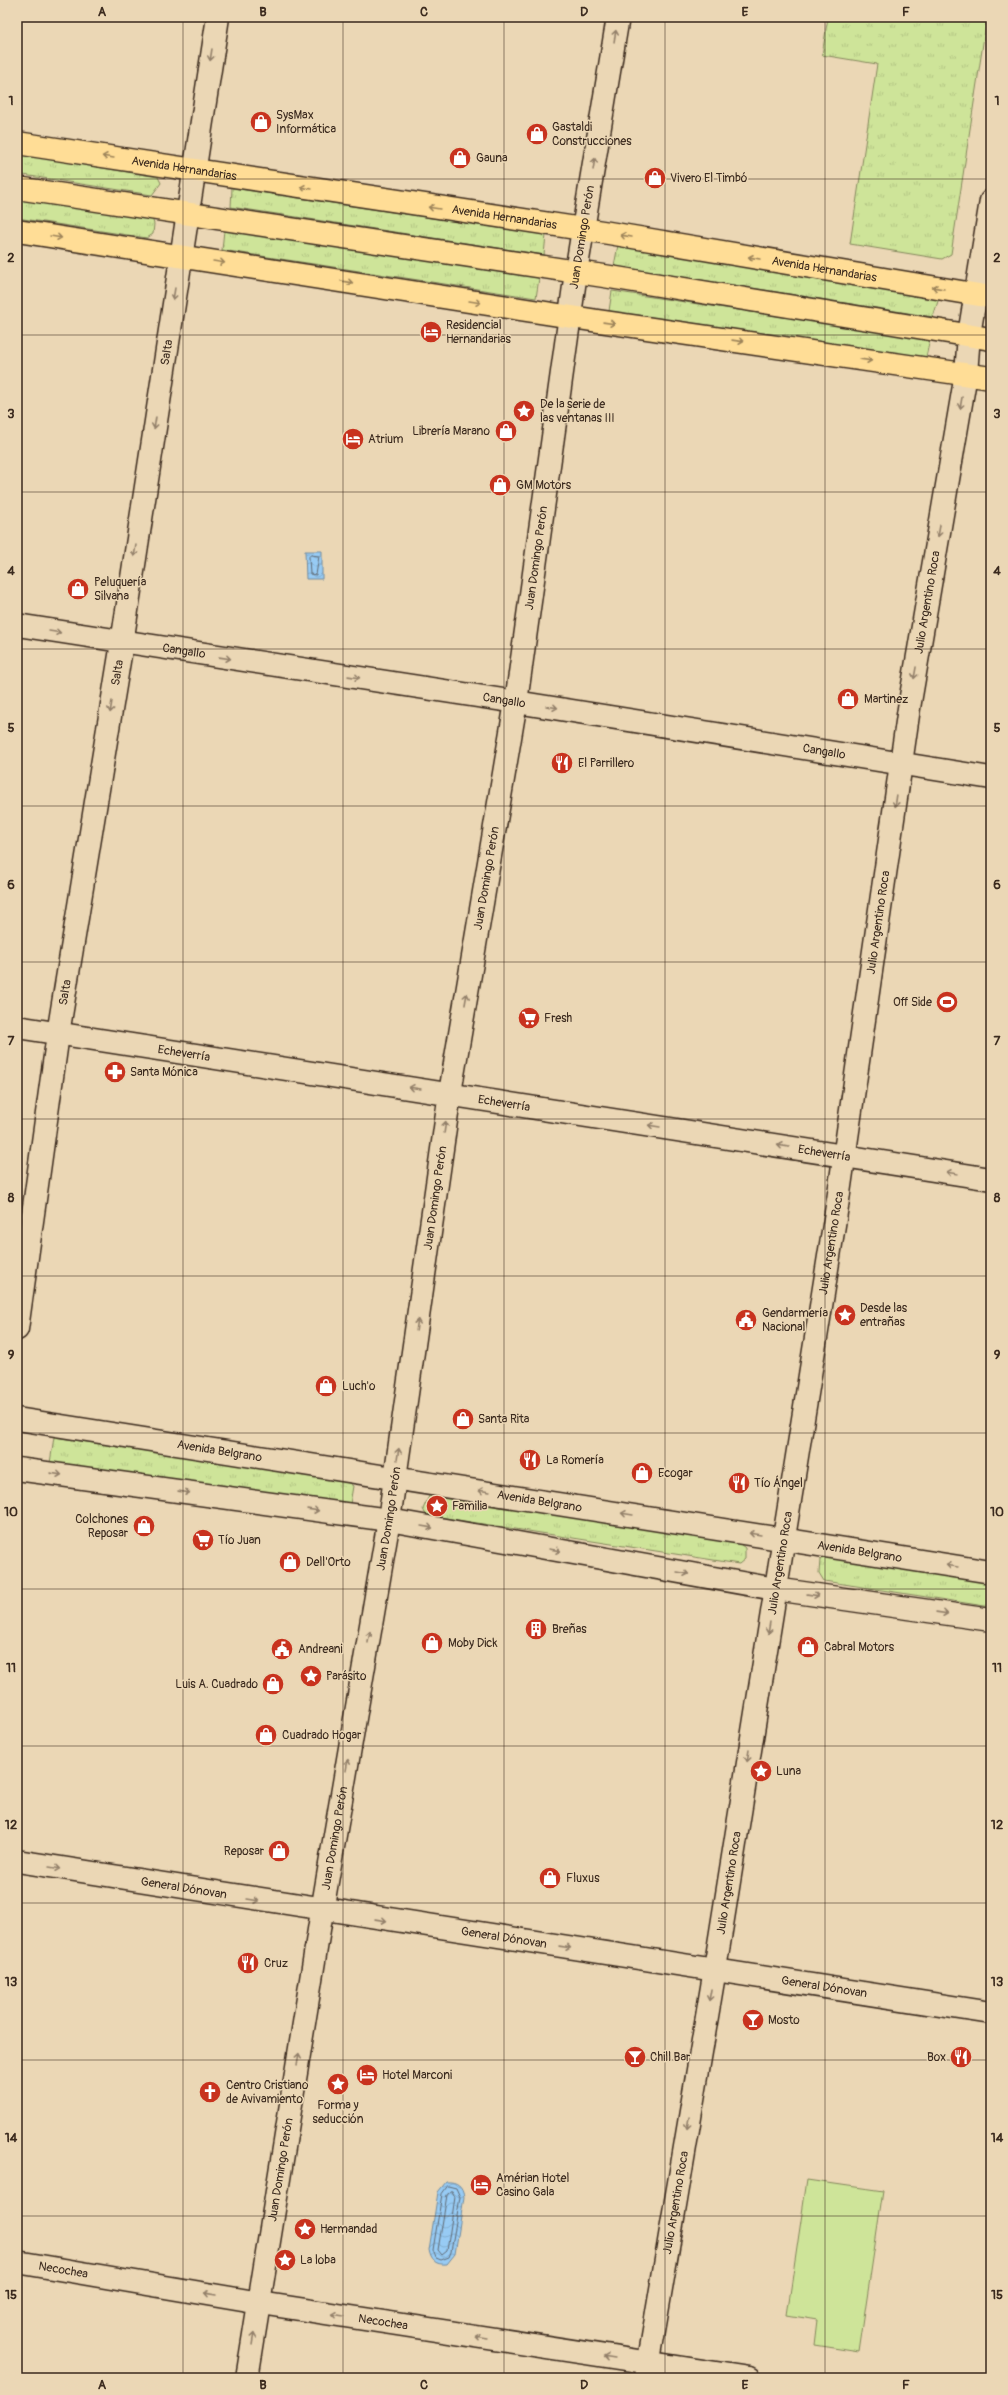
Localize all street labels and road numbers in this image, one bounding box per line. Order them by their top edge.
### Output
street label: Avenida Hernandarias [130,153,238,184]
street label: Juan Domingo Perón [566,184,598,290]
street label: Avenida Hernandarias [451,202,559,233]
street label: Avenida Hernandarias [771,253,878,285]
street label: Salta [157,338,176,366]
street label: Juan Domingo Perón [521,505,551,611]
street label: Julio Argentino Roca [911,549,943,655]
street label: Cangallo [162,640,207,662]
street label: Salta [108,658,127,687]
street label: Cangallo [482,689,527,711]
street label: Cangallo [802,740,847,762]
street label: Juan Domingo Perón [470,825,502,931]
street label: Julio Argentino Roca [863,869,893,975]
street label: Salta [55,978,74,1006]
street label: Echeverría [157,1042,212,1065]
street label: Echeverría [477,1092,532,1115]
street label: Echeverría [797,1141,852,1165]
street label: Juan Domingo Perón [420,1145,450,1251]
street label: Julio Argentino Roca [815,1190,847,1296]
street label: Avenida Belgrano [176,1437,264,1465]
street label: Juan Domingo Perón [373,1466,404,1572]
street label: Avenida Belgrano [496,1487,584,1515]
street label: Julio Argentino Roca [764,1510,796,1616]
street label: Avenida Belgrano [816,1537,904,1566]
street label: Juan Domingo Perón [318,1785,351,1891]
street label: Julio Argentino Roca [713,1830,744,1936]
street label: General Dónovan [140,1874,228,1902]
street label: General Dónovan [460,1923,548,1951]
street label: General Dónovan [780,1973,868,2001]
street label: Juan Domingo Perón [265,2117,296,2223]
street label: Julio Argentino Roca [660,2149,692,2255]
street label: Necochea [38,2258,90,2281]
street label: Necochea [357,2311,409,2333]

